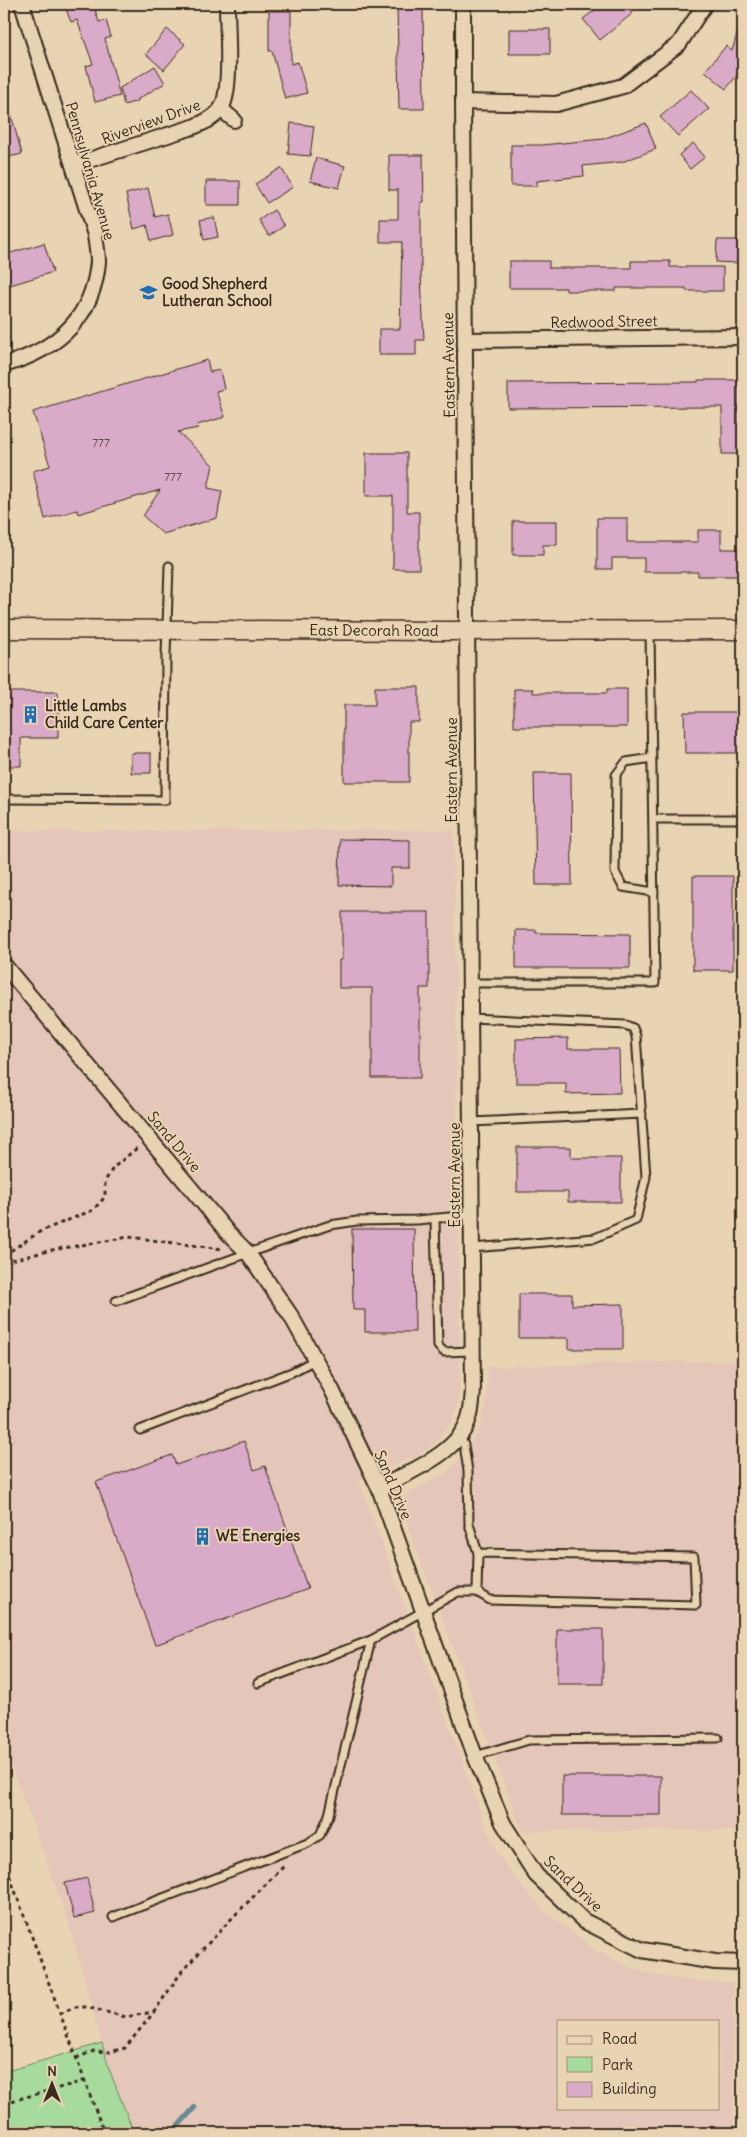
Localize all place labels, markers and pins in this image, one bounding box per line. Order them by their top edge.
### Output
place label: Good Shepherd Lutheran School [162,274,272,310]
school or university icon: Good Shepherd Lutheran School [138,283,158,303]
place label: Little Lambs Child Care Center [45,696,164,732]
building icon: Little Lambs Child Care Center [21,705,41,725]
building icon: WE Energies [192,1526,212,1546]
place label: WE Energies [216,1526,300,1546]

